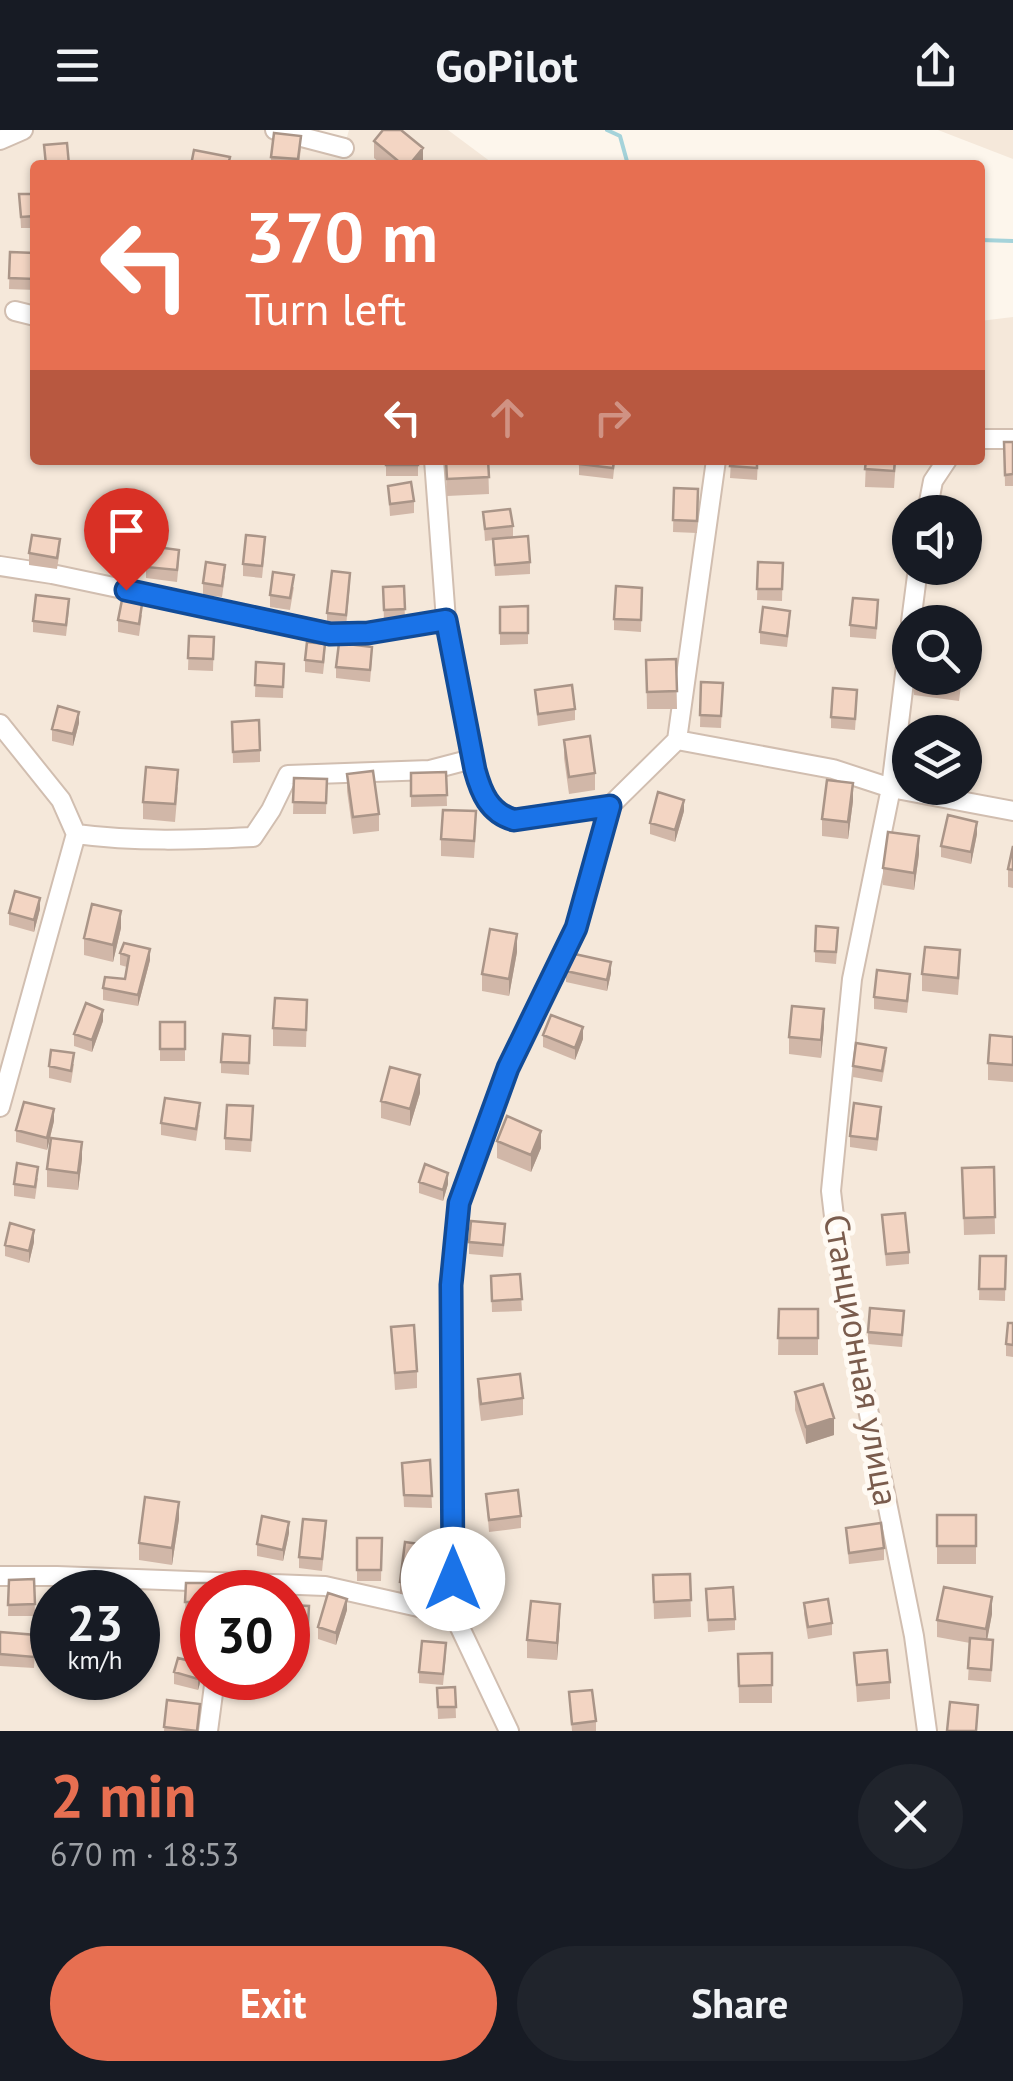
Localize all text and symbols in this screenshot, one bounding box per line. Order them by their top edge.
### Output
text: GoPilot [435,36,578,94]
icon: menu [50,38,105,93]
icon: share [908,38,963,93]
text: 370 m [245,191,438,281]
icon: left [80,200,210,330]
text: Turn left [245,279,406,337]
icon: left [375,390,430,445]
icon: ahead [480,390,535,445]
icon: right [585,390,640,445]
pin [84,488,169,591]
map controls [892,495,982,805]
button: sound [892,495,982,585]
icon: arrive [99,503,154,558]
button: search [892,605,982,695]
button: layers [892,715,982,805]
street label: Станционная улица [814,1210,910,1509]
position arrow [401,1527,505,1631]
speed limit sign: 30 [180,1570,310,1700]
text: 23 [67,1590,123,1655]
text: km/h [68,1644,122,1676]
text: 2 min [50,1756,196,1834]
button: close [858,1764,963,1869]
text: 670 m · 18:53 [50,1833,239,1875]
button: Exit [50,1946,497,2061]
button: Share [517,1946,963,2061]

